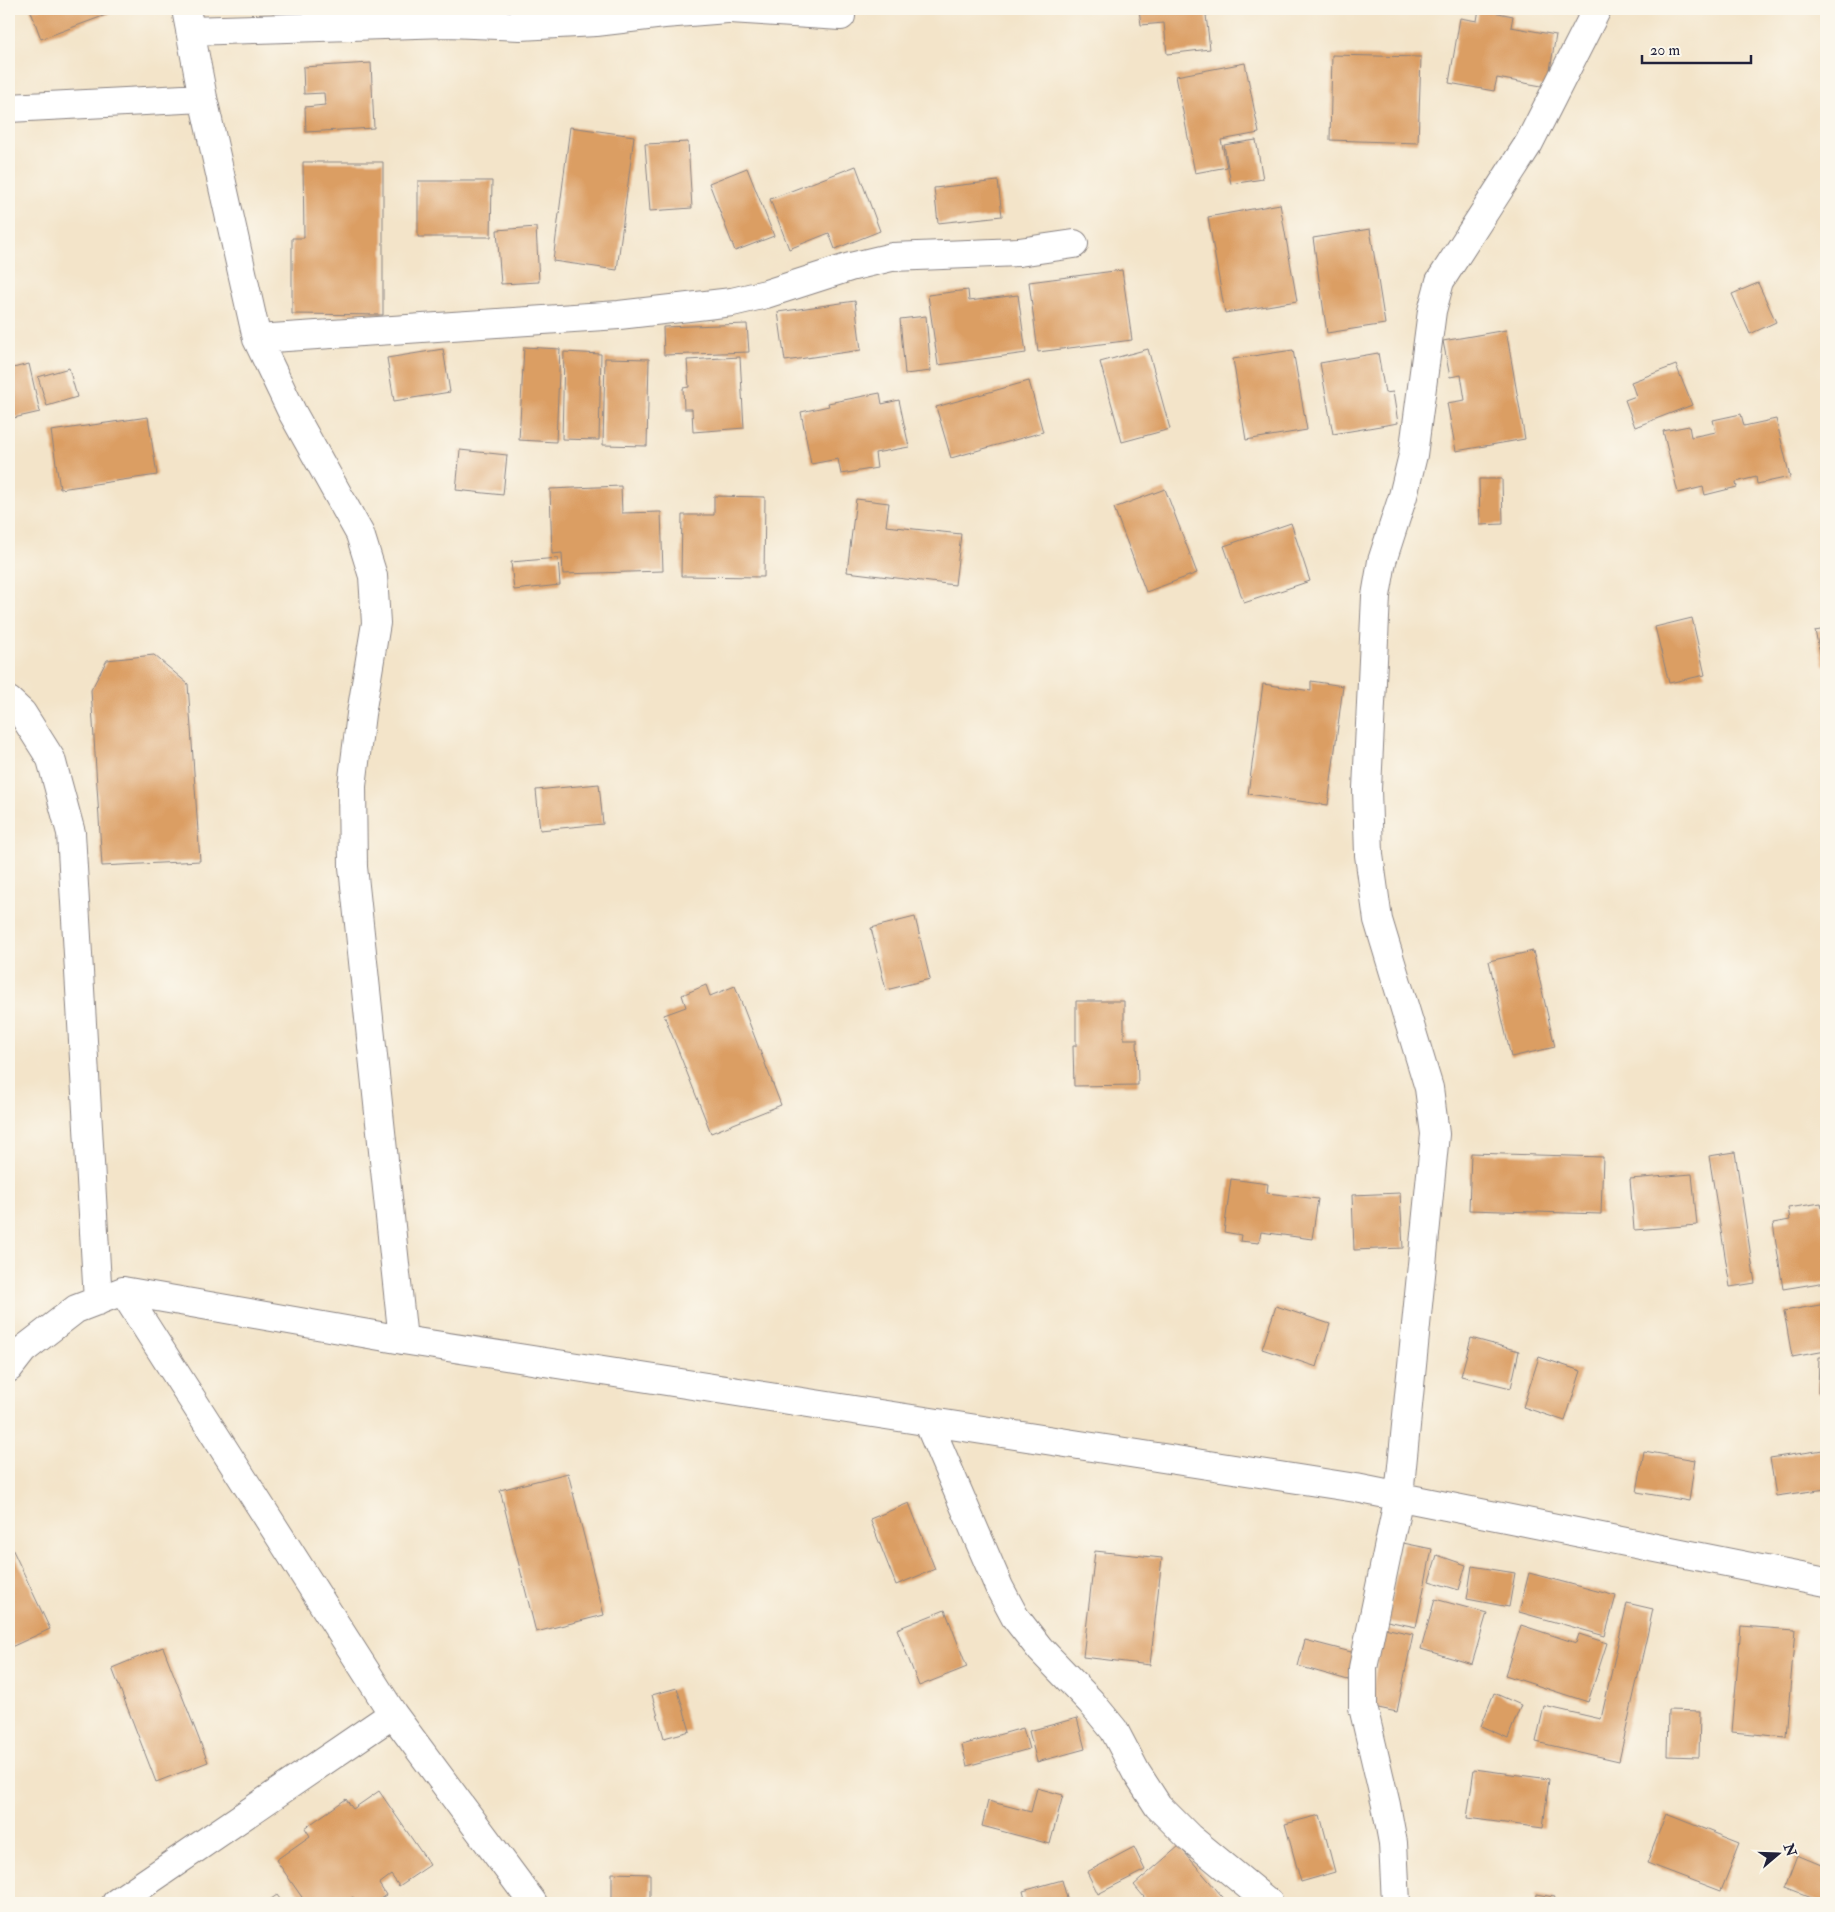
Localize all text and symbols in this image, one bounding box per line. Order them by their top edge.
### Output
scale bar [1642,32,1751,64]
text: 20 m [1650,41,1680,60]
north arrow [1752,1830,1802,1880]
text: N [1779,1840,1800,1859]

